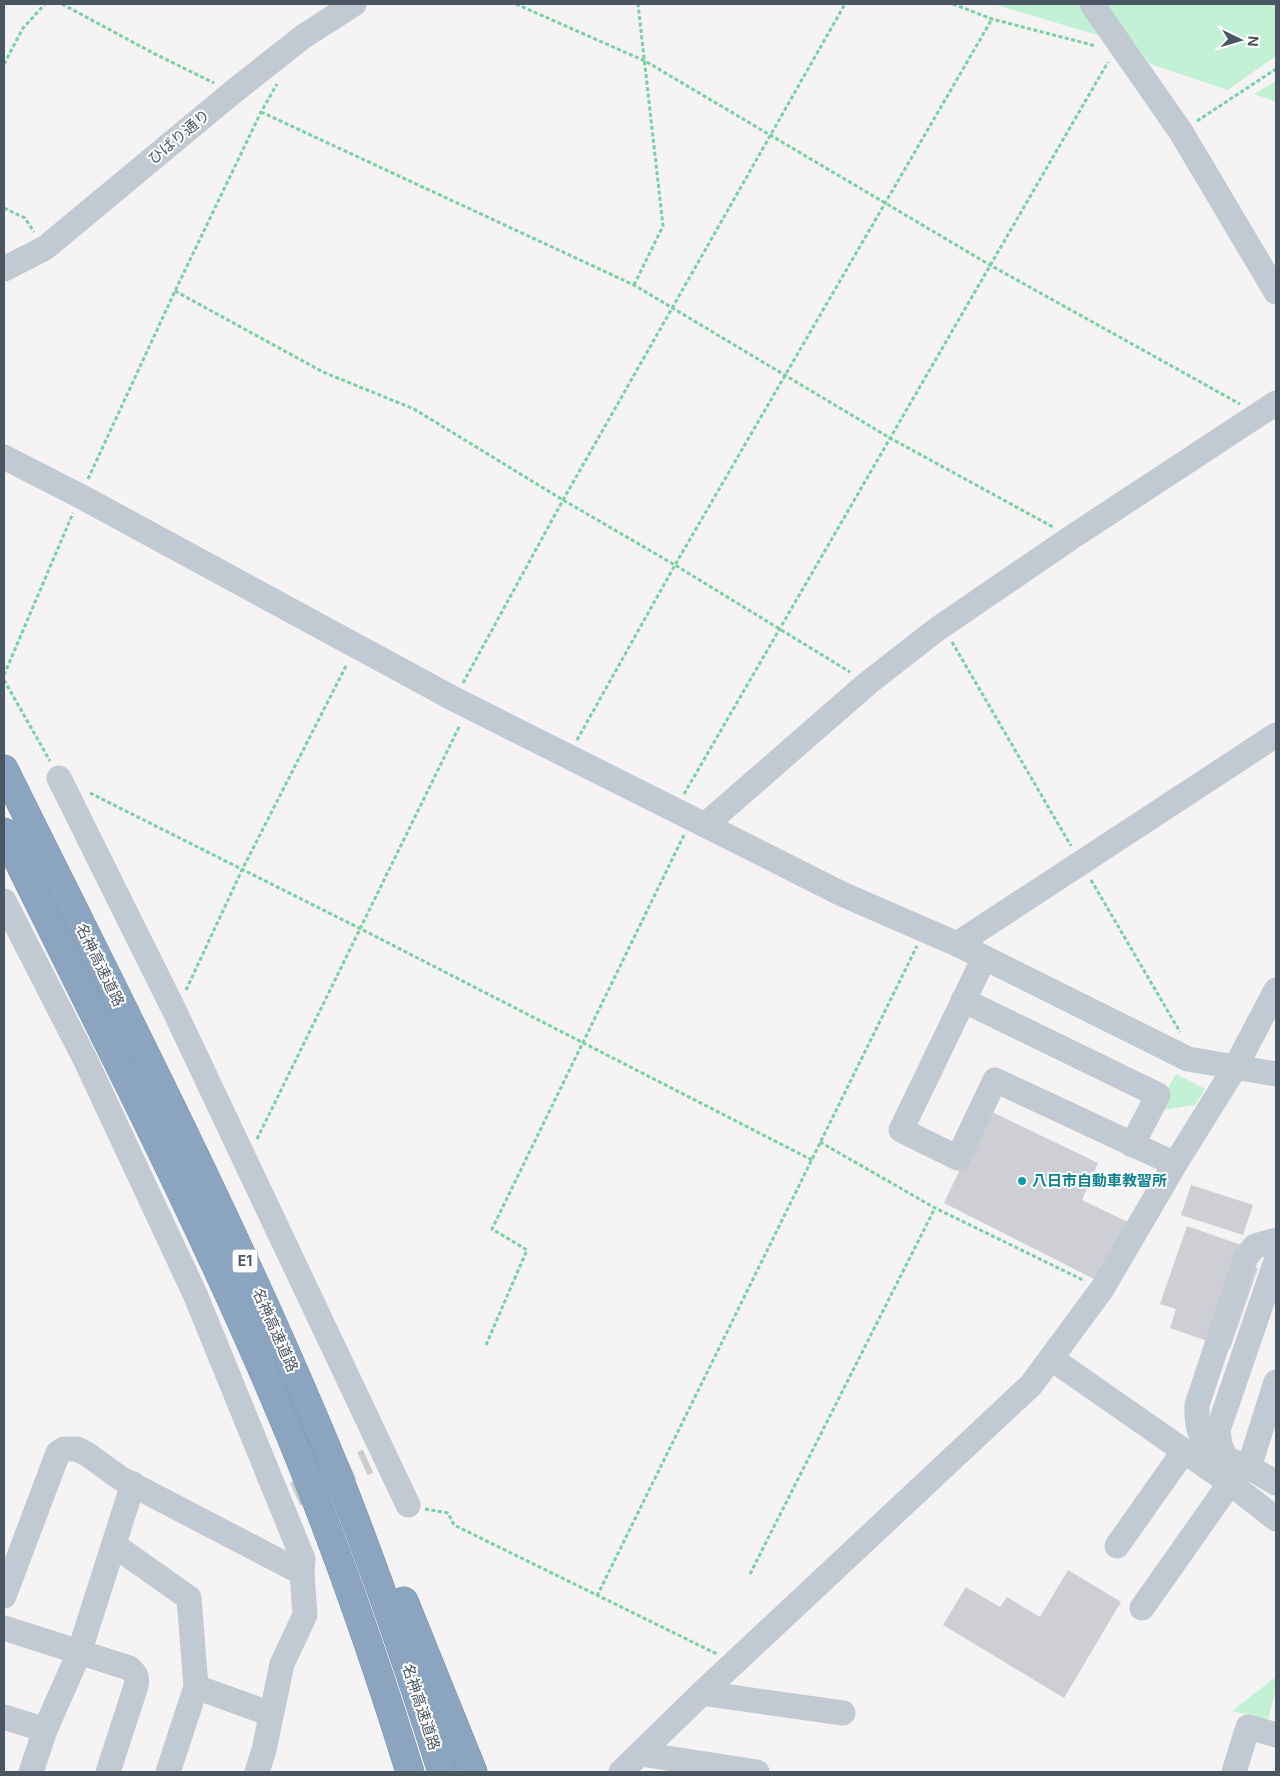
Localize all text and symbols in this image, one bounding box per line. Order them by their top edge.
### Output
north arrow [1215,15,1265,65]
text: N [1245,35,1262,47]
street label: ひばり通り [144,105,214,168]
street label: 名神高速道路 [72,920,129,1009]
place label: 八日市自動車教習所 [1032,1171,1167,1190]
marker: 八日市自動車教習所 [1016,1175,1028,1187]
road number: E1 [232,1250,258,1272]
street label: 名神高速道路 [248,1285,302,1375]
street label: 名神高速道路 [399,1661,444,1753]

